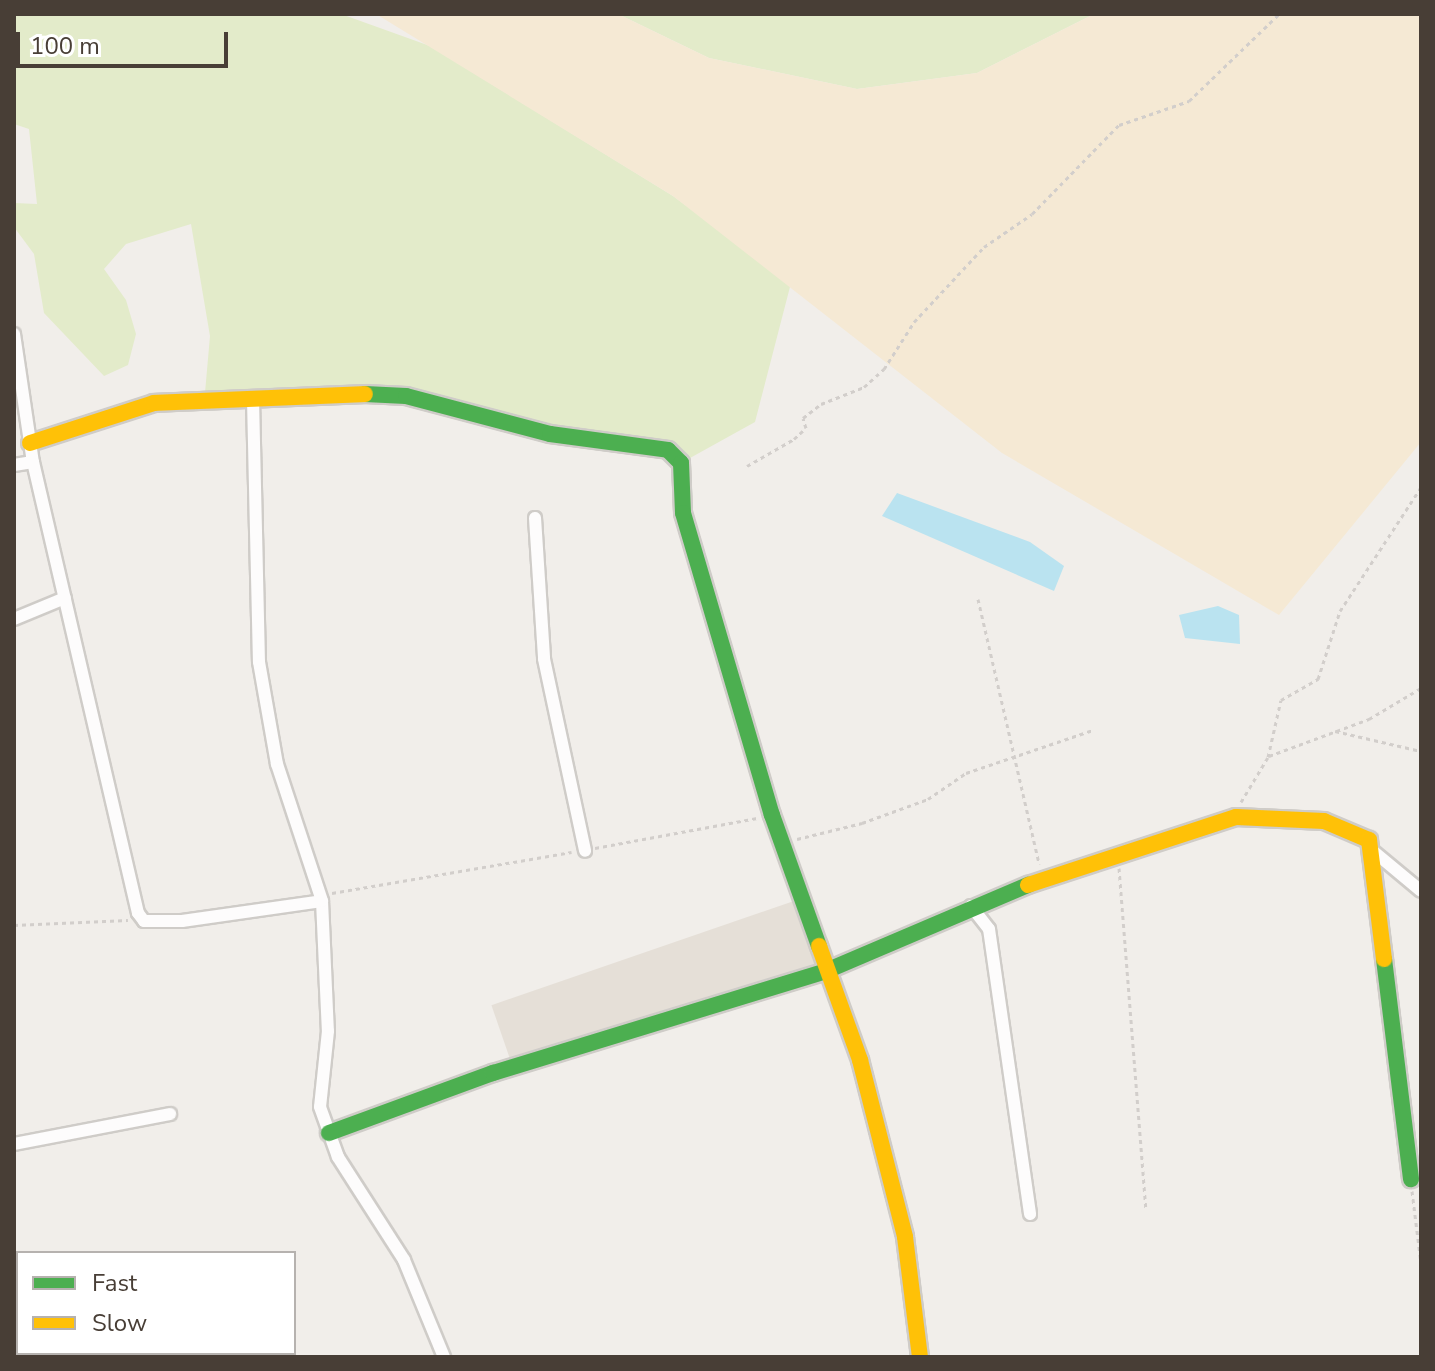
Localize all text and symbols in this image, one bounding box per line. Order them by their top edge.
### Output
scale bar [20,16,232,66]
text: 100 m [30,30,100,62]
legend [16,1251,296,1355]
text: Fast [92,1267,137,1299]
text: Slow [92,1307,147,1339]

